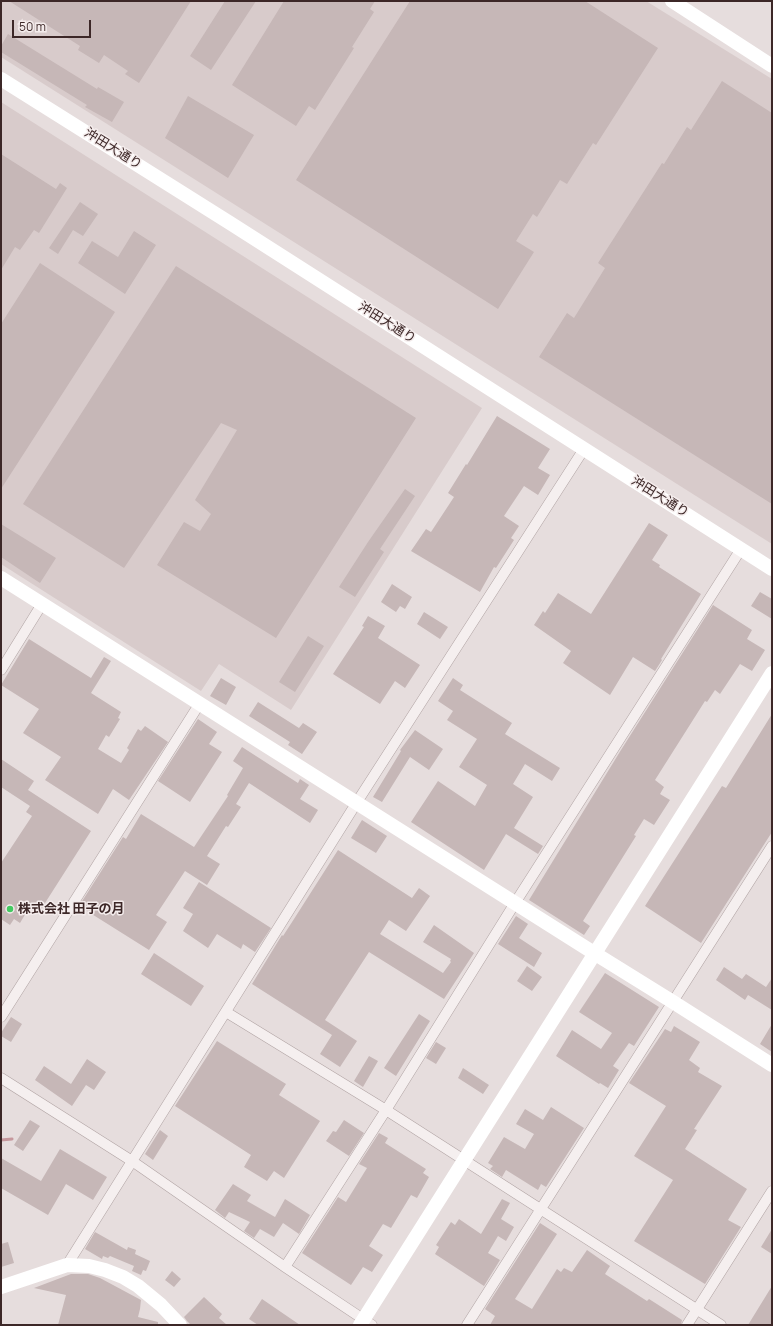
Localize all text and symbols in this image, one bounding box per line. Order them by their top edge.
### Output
scale bar [14,12,93,38]
text: 50 m [19,18,46,35]
street label: 沖田大通り [81,125,145,173]
street label: 沖田大通り [355,299,419,347]
street label: 沖田大通り [628,473,692,521]
place label: 株式会社 田子の月 [18,901,125,917]
marker: 株式会社 田子の月 [5,904,15,914]

